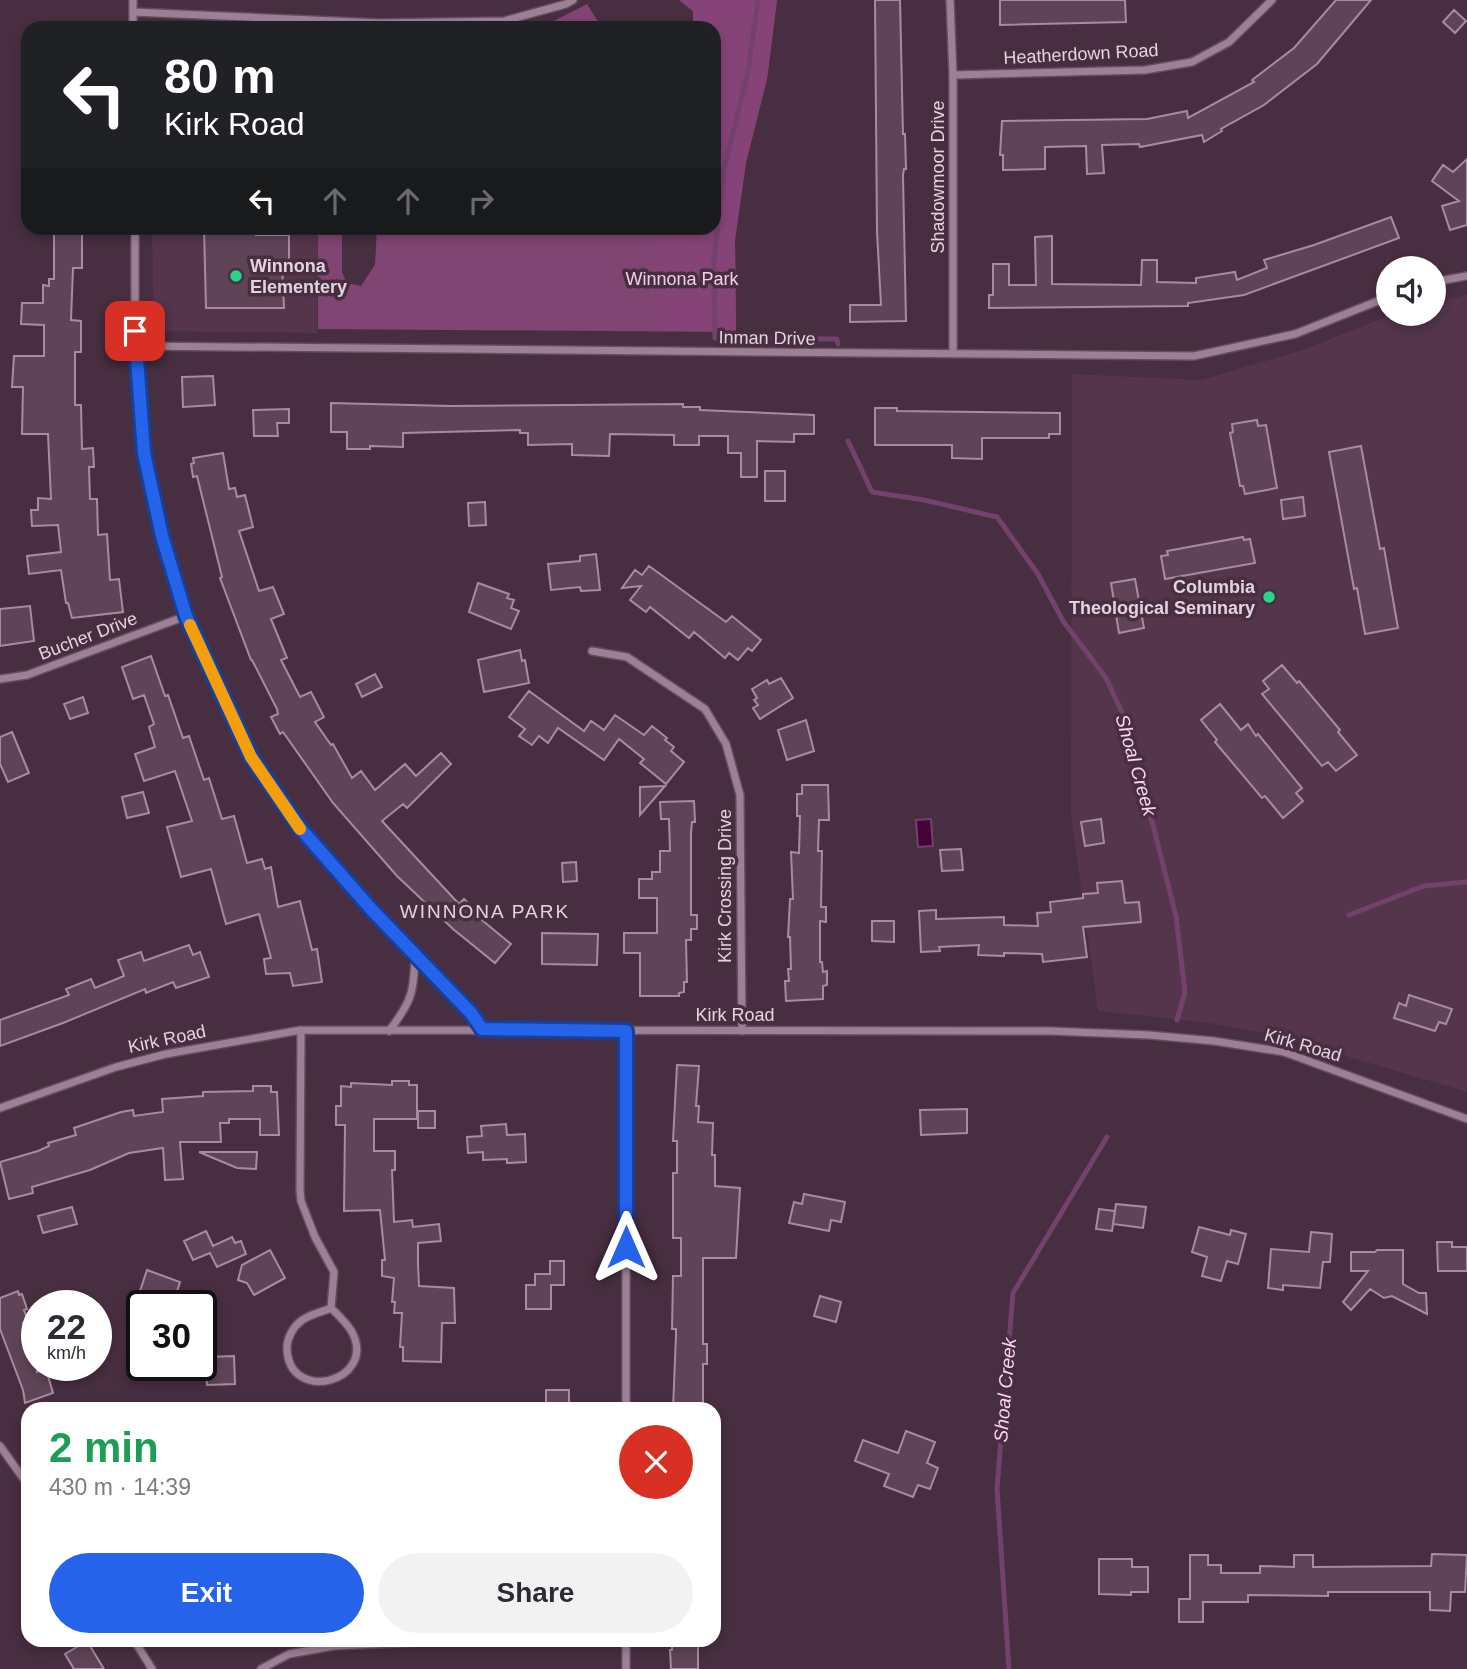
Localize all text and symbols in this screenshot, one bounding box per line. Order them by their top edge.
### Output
street label: Heatherdown Road [1003,40,1159,68]
icon: left [49,49,140,140]
text: 80 m [164,49,276,103]
street label: Shadowmoor Drive [928,100,948,254]
text: Kirk Road [164,106,305,142]
icon: left [243,182,281,220]
icon: ahead [316,182,354,220]
icon: ahead [389,182,427,220]
icon: right [462,182,500,220]
place label: Winnona Elementery [250,256,347,297]
map controls [1376,256,1446,326]
button: sound [1376,256,1446,326]
marker: Winnona Elementery [228,268,244,284]
park label: Winnona Park [625,269,740,289]
pin [105,301,165,361]
icon: arrive [116,312,154,350]
street label: Inman Drive [718,327,816,349]
place label: Columbia Theological Seminary [1069,577,1256,618]
marker: Columbia Theological Seminary [1261,589,1277,605]
street label: Bucher Drive [36,608,140,664]
water label: Shoal Creek [1111,712,1161,820]
street label: Kirk Crossing Drive [715,809,735,963]
district label: WINNONA PARK [400,901,570,922]
street label: Kirk Road [695,1005,775,1025]
street label: Kirk Road [126,1021,208,1057]
street label: Kirk Road [1262,1024,1344,1066]
position arrow [589,1210,663,1284]
speed limit sign: 30 [126,1290,217,1381]
text: 22 [47,1307,86,1346]
water label: Shoal Creek [990,1336,1020,1443]
text: km/h [47,1343,86,1363]
text: 2 min [49,1424,159,1471]
button: close [619,1425,693,1499]
text: 430 m · 14:39 [49,1474,191,1500]
button: Exit [49,1553,364,1633]
button: Share [378,1553,693,1633]

